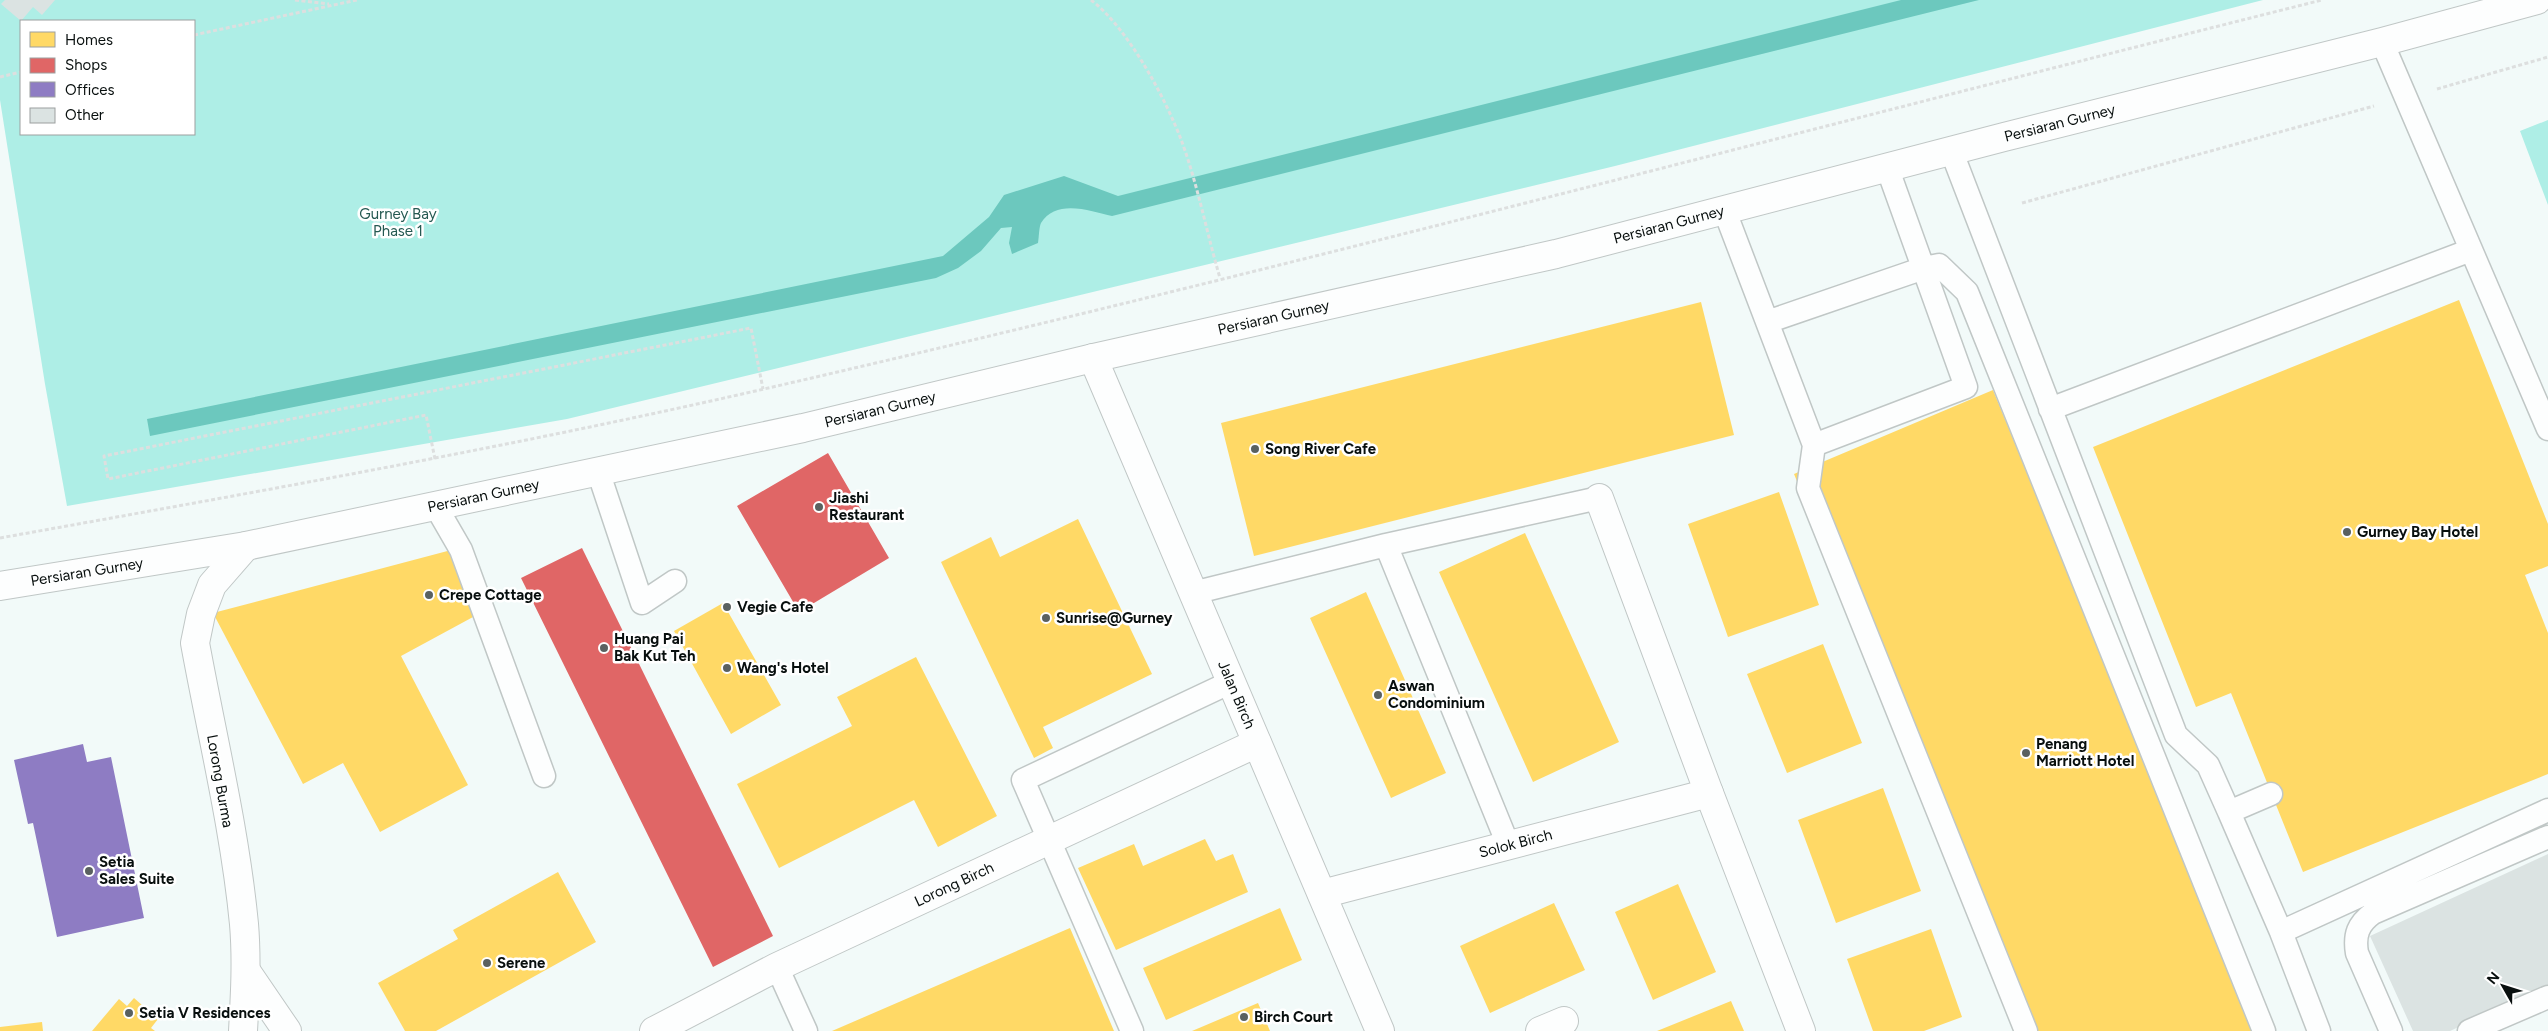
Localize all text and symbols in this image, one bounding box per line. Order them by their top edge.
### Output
legend [20,20,195,135]
text: Homes [65,31,113,49]
text: Shops [65,56,107,74]
text: Offices [65,81,115,99]
street label: Persiaran Gurney [2002,100,2117,146]
text: Other [65,106,104,124]
street label: Persiaran Gurney [1611,201,1726,248]
park label: Gurney Bay Phase 1 [359,205,437,240]
street label: Persiaran Gurney [1216,296,1331,339]
street label: Persiaran Gurney [823,387,938,431]
place label: Song River Cafe [1265,440,1377,458]
marker: Song River Cafe [1249,443,1261,455]
street label: Persiaran Gurney [426,475,541,516]
place label: Jiashi Restaurant [829,489,905,524]
marker: Jiashi Restaurant [813,501,825,513]
place label: Gurney Bay Hotel [2357,523,2478,541]
marker: Gurney Bay Hotel [2341,526,2353,538]
street label: Persiaran Gurney [29,554,145,590]
place label: Crepe Cottage [439,586,542,604]
marker: Crepe Cottage [423,589,435,601]
place label: Vegie Cafe [737,598,814,616]
marker: Vegie Cafe [721,601,733,613]
place label: Sunrise@Gurney [1056,609,1173,627]
marker: Sunrise@Gurney [1040,612,1052,624]
place label: Huang Pai Bak Kut Teh [614,630,695,665]
marker: Huang Pai Bak Kut Teh [598,642,610,654]
street label: Jalan Birch [1214,658,1259,732]
place label: Wang's Hotel [737,659,829,677]
marker: Wang's Hotel [721,662,733,674]
place label: Aswan Condominium [1388,677,1485,712]
marker: Aswan Condominium [1372,689,1384,701]
street label: Lorong Burma [203,733,237,829]
place label: Penang Marriott Hotel [2036,735,2134,770]
marker: Penang Marriott Hotel [2020,747,2032,759]
street label: Solok Birch [1477,825,1554,862]
place label: Setia Sales Suite [99,853,175,888]
street label: Lorong Birch [912,858,997,911]
marker: Setia Sales Suite [83,865,95,877]
place label: Serene [497,954,546,972]
marker: Serene [481,957,493,969]
north arrow [2478,961,2528,1011]
text: N [2483,969,2503,988]
place label: Setia V Residences [139,1004,271,1022]
marker: Setia V Residences [123,1007,135,1019]
place label: Birch Court [1254,1008,1333,1026]
marker: Birch Court [1238,1011,1250,1023]

